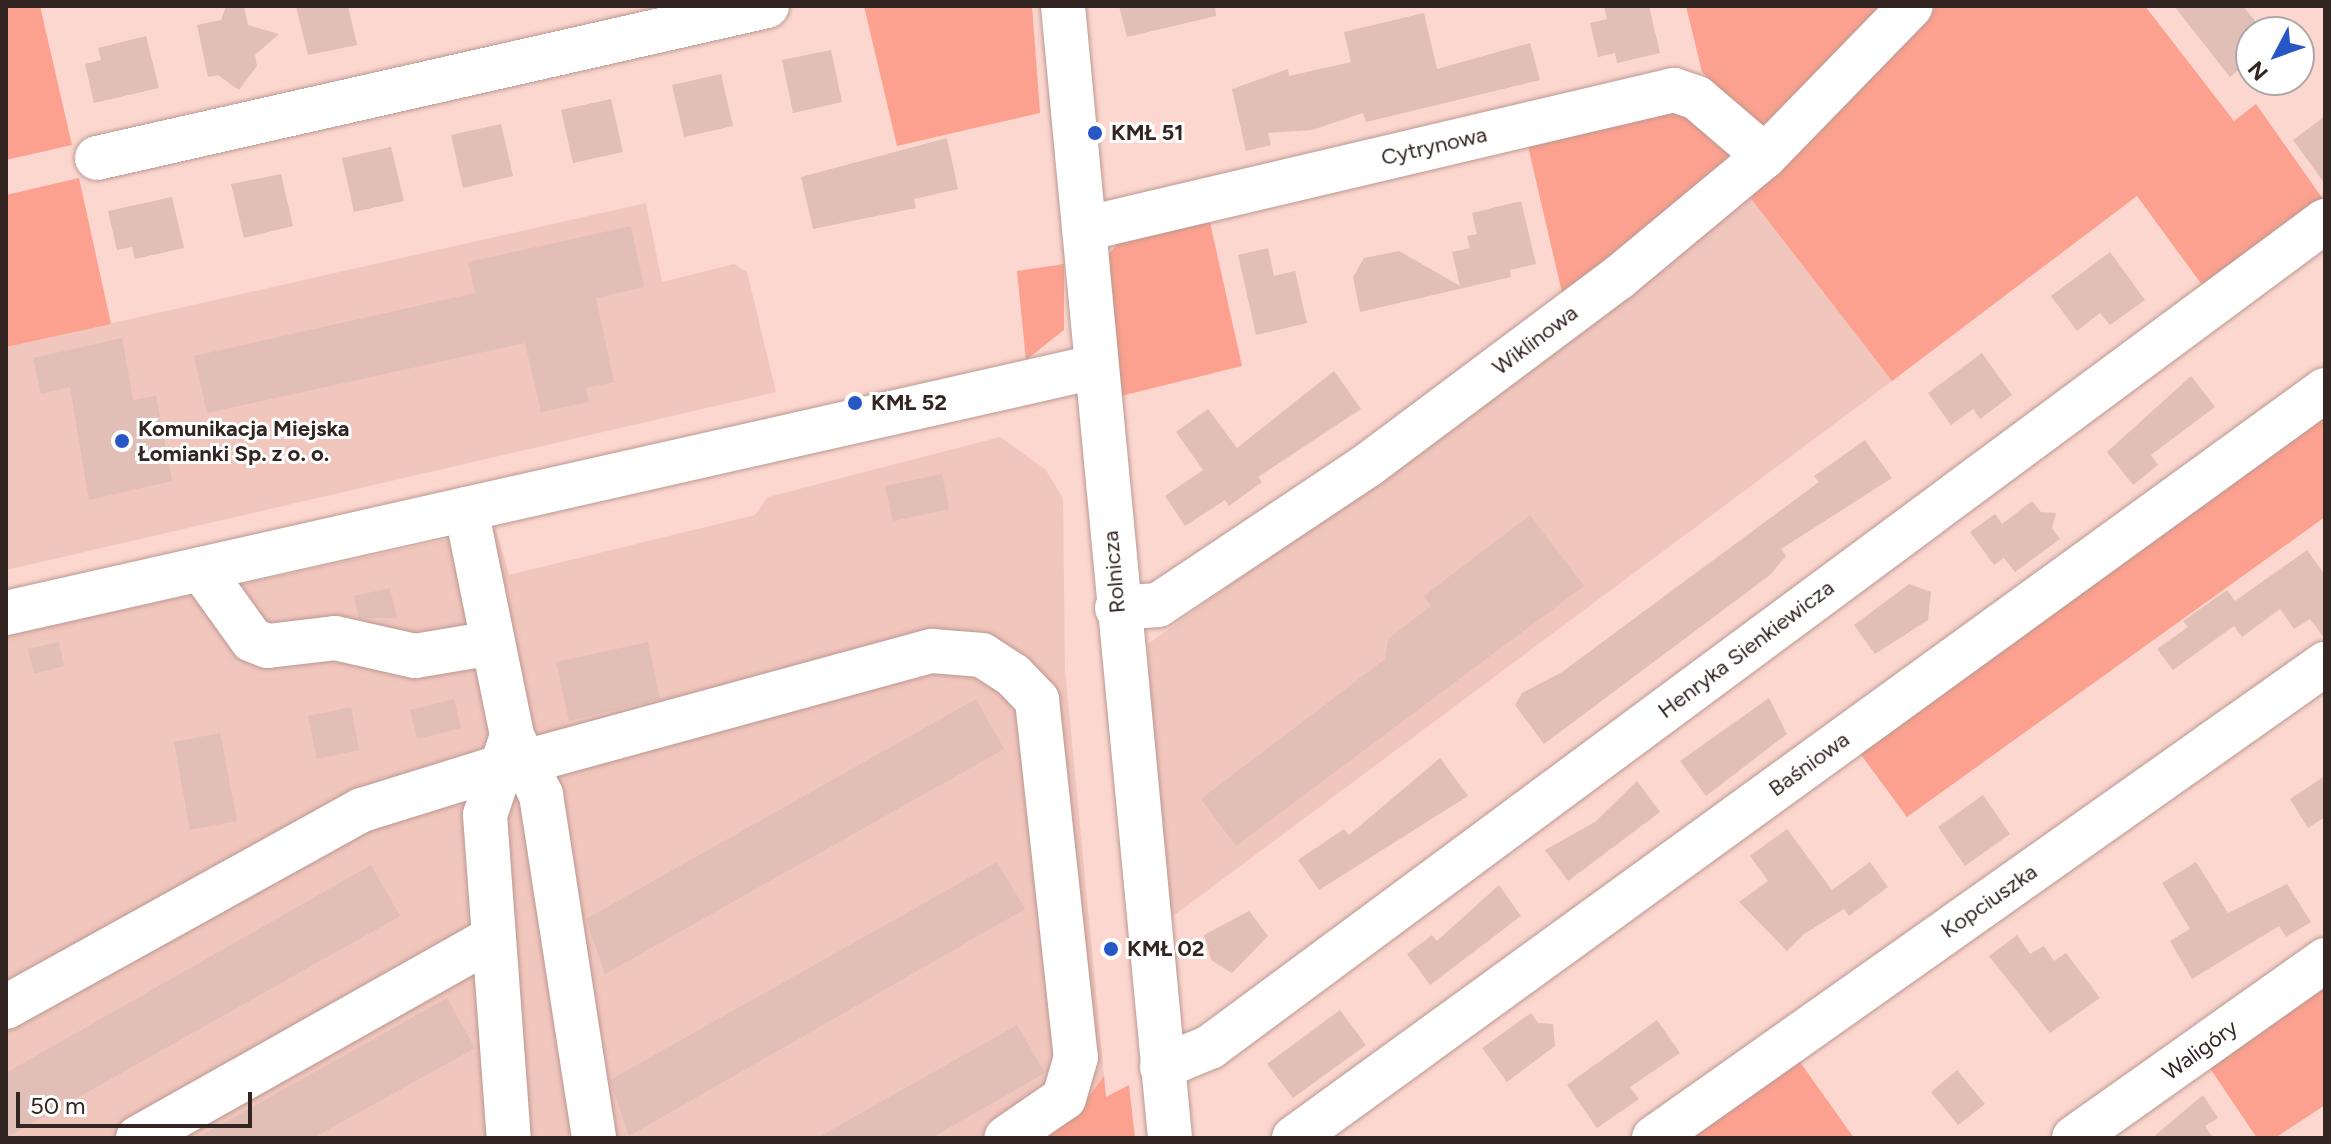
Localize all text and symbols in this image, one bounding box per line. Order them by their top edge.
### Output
north arrow [2235,16,2315,96]
text: N [2242,55,2274,86]
place label: KMŁ 51 [1111,120,1184,146]
street label: Cytrynowa [1379,121,1489,171]
marker: KMŁ 51 [1086,124,1104,142]
street label: Wiklinowa [1487,299,1583,381]
place label: KMŁ 52 [871,390,947,416]
marker: KMŁ 52 [846,394,864,412]
place label: Komunikacja Miejska Łomianki Sp. z o. o. [138,415,350,466]
marker: Komunikacja Miejska Łomianki Sp. z o. o. [113,432,131,450]
street label: Rolnicza [1097,530,1131,614]
street label: Henryka Sienkiewicza [1653,574,1839,724]
street label: Baśniowa [1764,726,1854,802]
street label: Kopciuszka [1936,858,2042,944]
place label: KMŁ 02 [1127,936,1205,962]
marker: KMŁ 02 [1102,940,1120,958]
street label: Waligóry [2157,1014,2243,1086]
scale bar [20,1076,256,1126]
text: 50 m [30,1091,86,1120]

